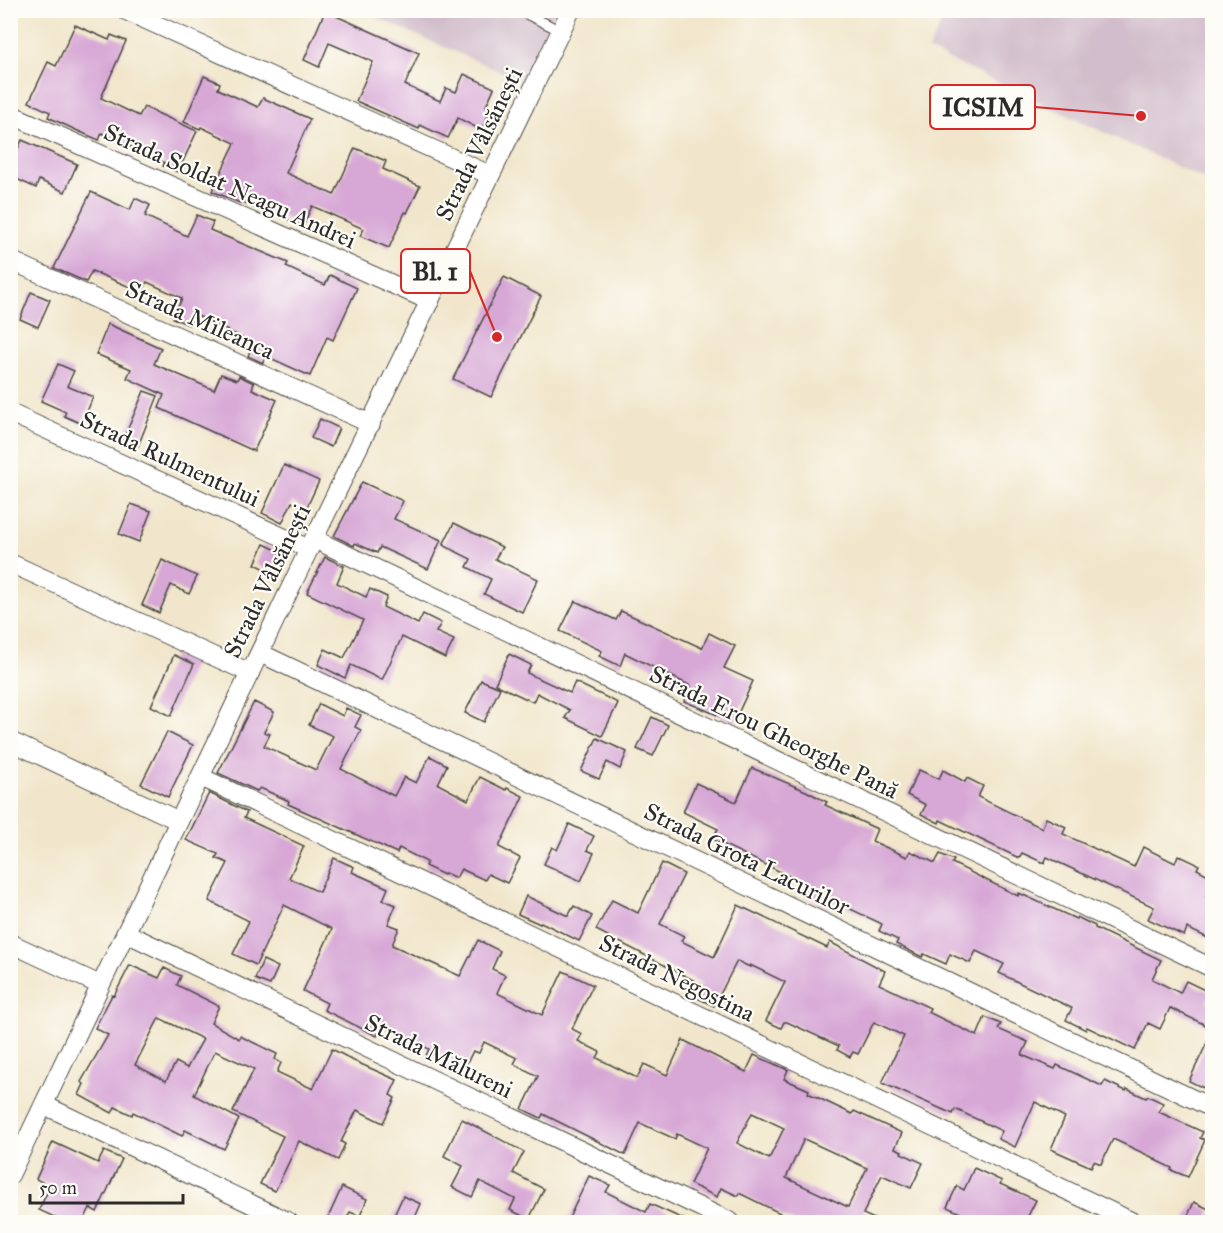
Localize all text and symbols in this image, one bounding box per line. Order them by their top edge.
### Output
street label: Strada Vâlsănești [429,62,529,226]
callout: ICSIM [930,85,1035,129]
text: ICSIM [942,91,1024,123]
street label: Strada Soldat Neagu Andrei [99,117,361,255]
callout: Bl. 1 [401,249,470,293]
text: Bl. 1 [412,255,458,287]
street label: Strada Mileanca [121,274,280,367]
street label: Strada Rulmentului [75,404,265,514]
street label: Strada Vâlsănești [217,499,317,663]
street label: Strada Erou Gheorghe Pană [645,659,904,806]
street label: Strada Grota Lacurilor [639,796,855,922]
street label: Strada Negostina [594,927,760,1029]
street label: Strada Mălureni [360,1007,518,1105]
scale bar [30,1167,183,1205]
text: 50 m [39,1177,77,1199]

